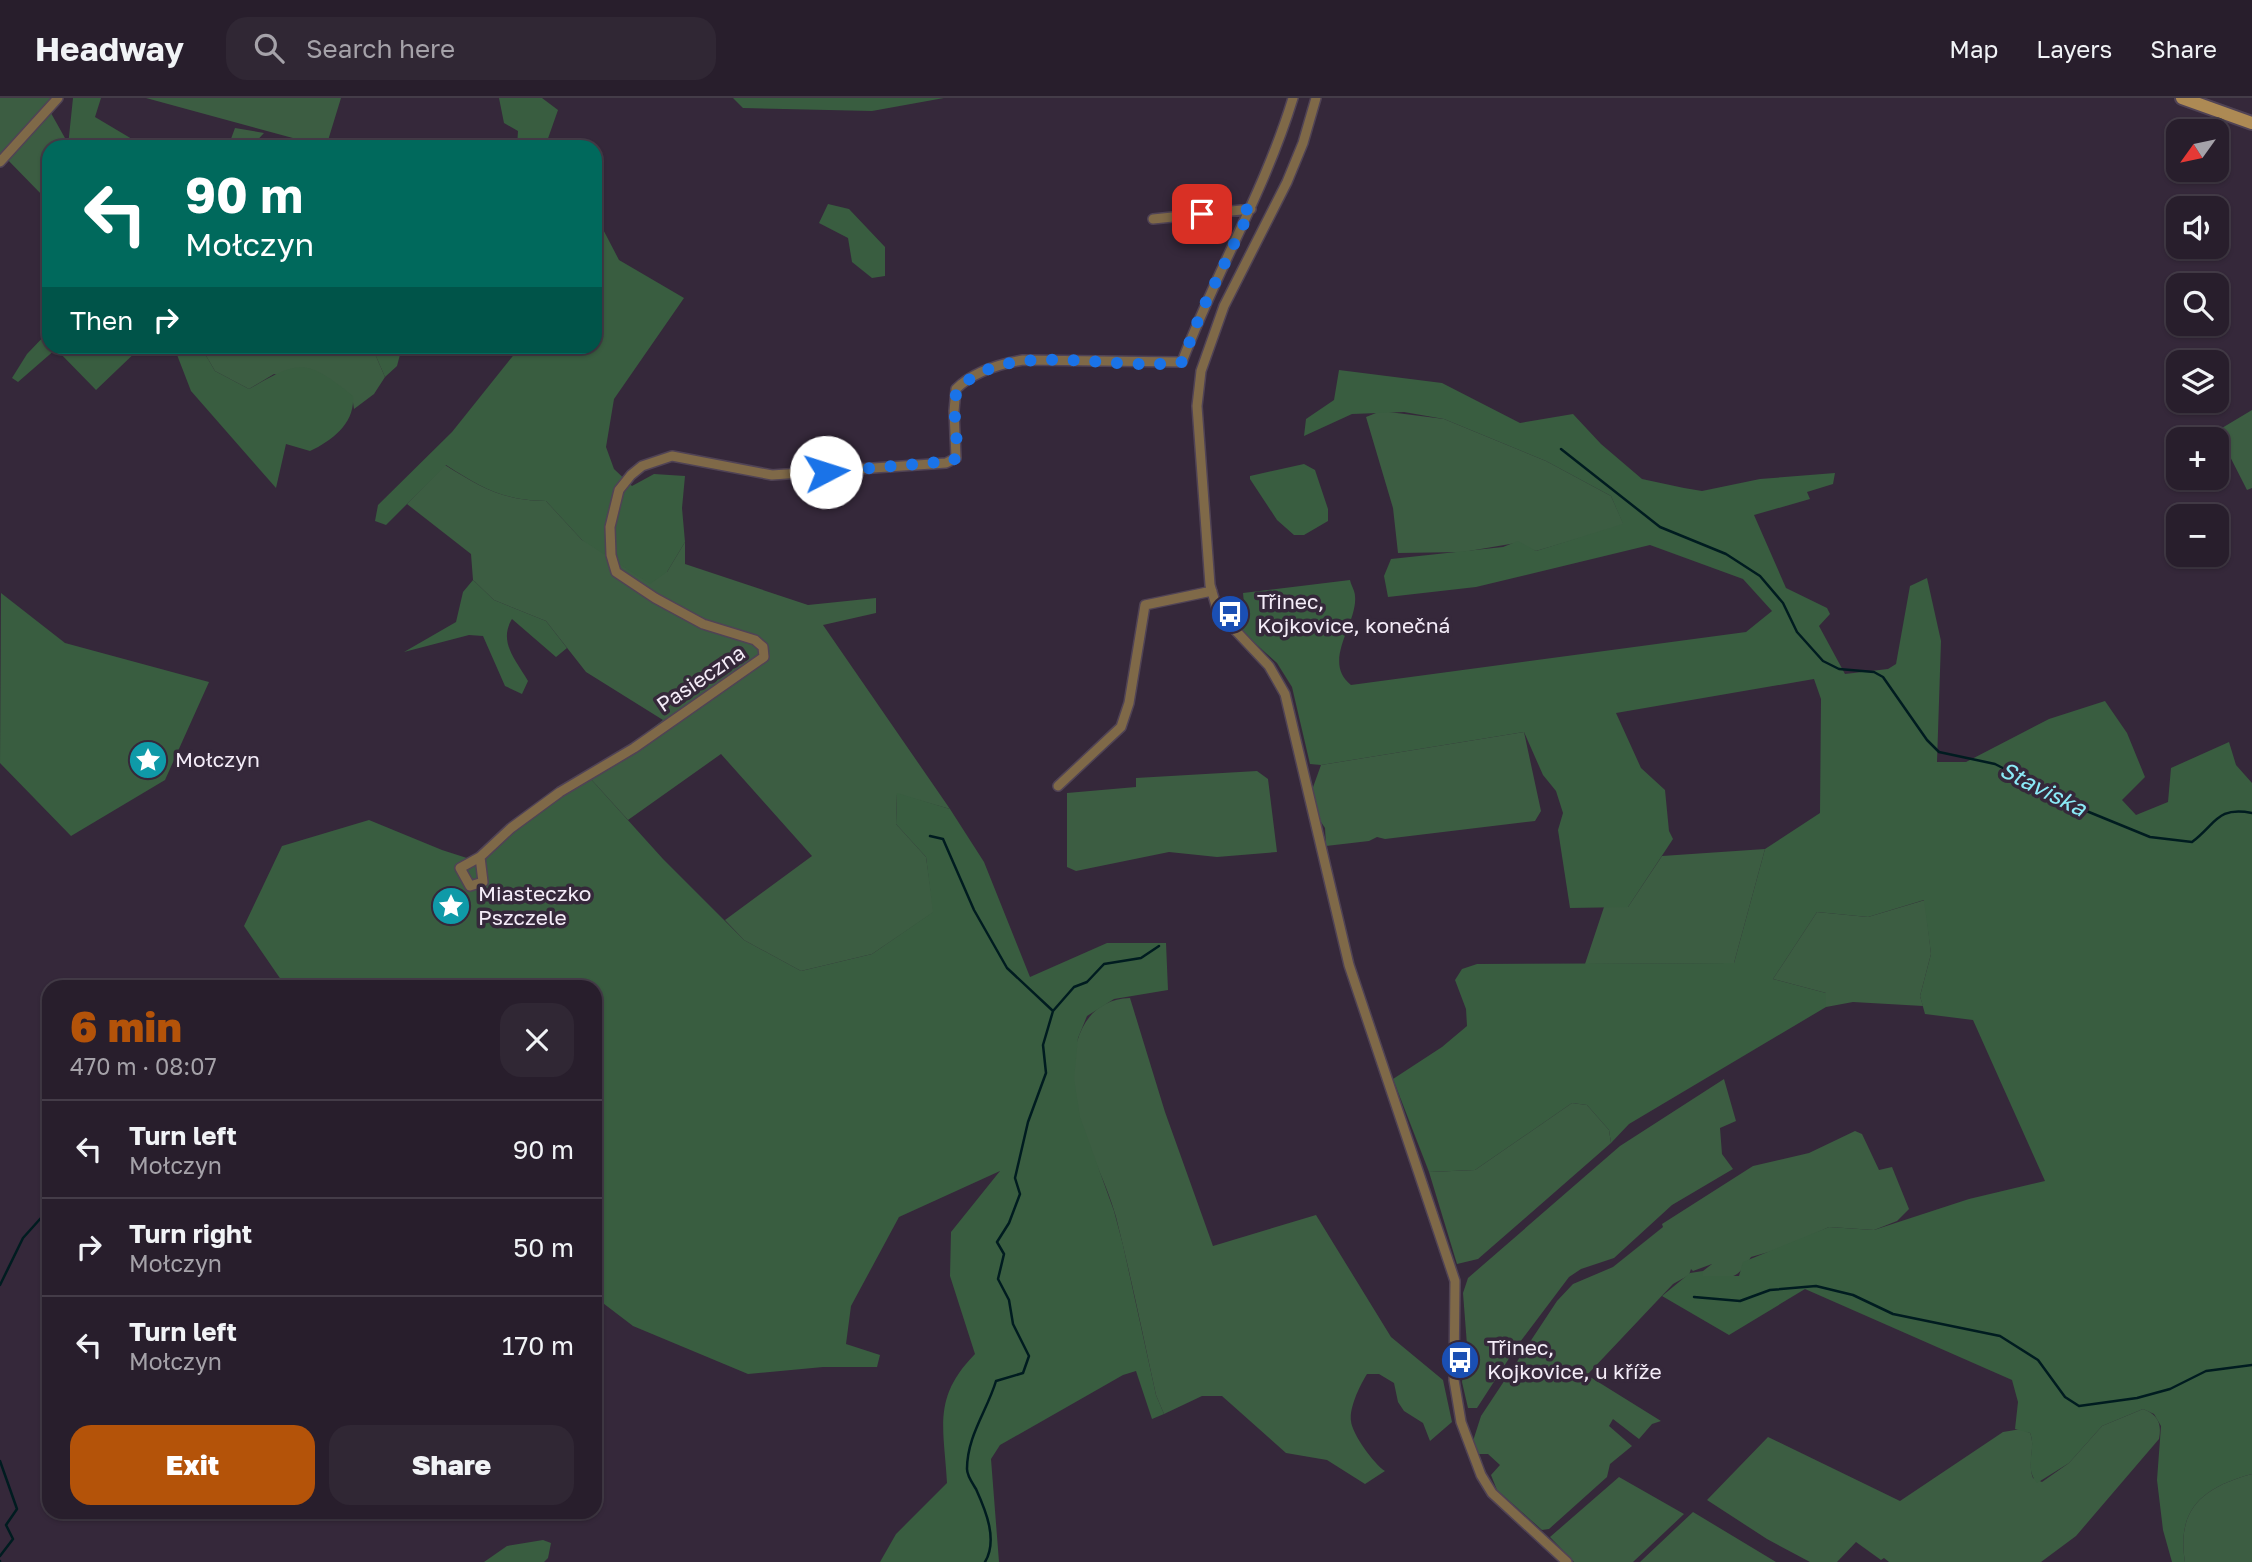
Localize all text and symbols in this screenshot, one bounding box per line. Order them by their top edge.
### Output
search box [226,17,716,80]
text: Headway [35,29,184,68]
icon: search [250,29,288,67]
text: Search here [306,33,455,64]
text: Map [1949,34,1998,63]
text: Layers [2036,34,2112,63]
text: Share [2150,34,2217,63]
north arrow [2166,119,2230,182]
map controls [2166,119,2229,567]
text: 90 m [185,165,303,224]
icon: left [70,168,161,259]
pin [1172,184,1232,244]
icon: arrive [1183,195,1221,233]
button: sound [2166,196,2229,259]
text: Mołczyn [185,225,314,263]
button: search [2166,273,2229,336]
icon: right [147,301,185,339]
text: Then [70,305,133,336]
button: layers [2166,350,2229,413]
button: + [2166,427,2229,490]
position arrow [789,435,863,509]
button: − [2166,504,2229,567]
place label: Třinec, Kojkovice, konečná [1257,588,1450,638]
bus stop icon: Třinec, Kojkovice, konečná [1209,593,1251,635]
street label: Pasieczna [651,639,750,717]
place icon: Mołczyn [127,739,169,781]
place label: Mołczyn [175,746,260,772]
water label: Staviska [1996,755,2092,822]
place label: Miasteczko Pszczele [478,880,591,930]
place icon: Miasteczko Pszczele [430,885,472,927]
text: 6 min [70,1001,182,1051]
button: close [500,1003,574,1077]
text: 470 m · 08:07 [70,1052,217,1080]
text: Turn left [129,1120,237,1151]
icon: left [70,1130,108,1168]
text: 90 m [513,1134,574,1165]
text: Mołczyn [129,1151,222,1179]
text: Turn right [129,1218,252,1249]
icon: right [70,1228,108,1266]
text: 50 m [513,1232,574,1263]
text: Mołczyn [129,1249,222,1277]
text: Turn left [129,1316,237,1347]
icon: left [70,1326,108,1364]
text: 170 m [502,1330,574,1361]
place label: Třinec, Kojkovice, u kříže [1487,1334,1662,1384]
bus stop icon: Třinec, Kojkovice, u kříže [1439,1339,1481,1381]
text: Mołczyn [129,1347,222,1375]
button: Exit [70,1425,315,1505]
button: Share [329,1425,574,1505]

